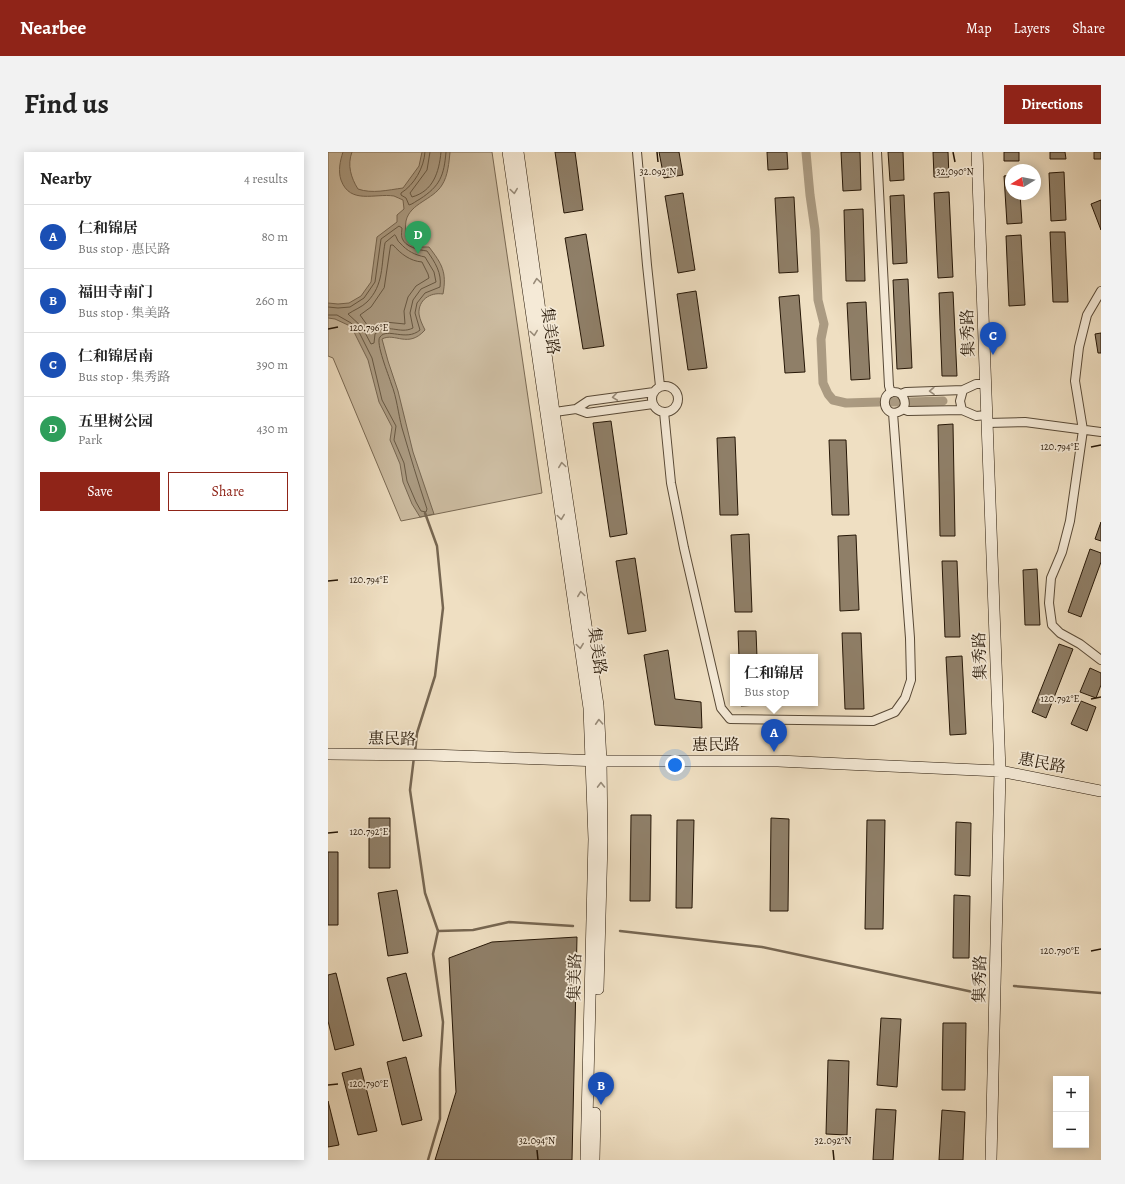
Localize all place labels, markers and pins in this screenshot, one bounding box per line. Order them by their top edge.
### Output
pin: D [405,221,431,254]
pin: C [980,322,1006,355]
pin: A [761,719,787,752]
pin: B [588,1072,614,1105]

